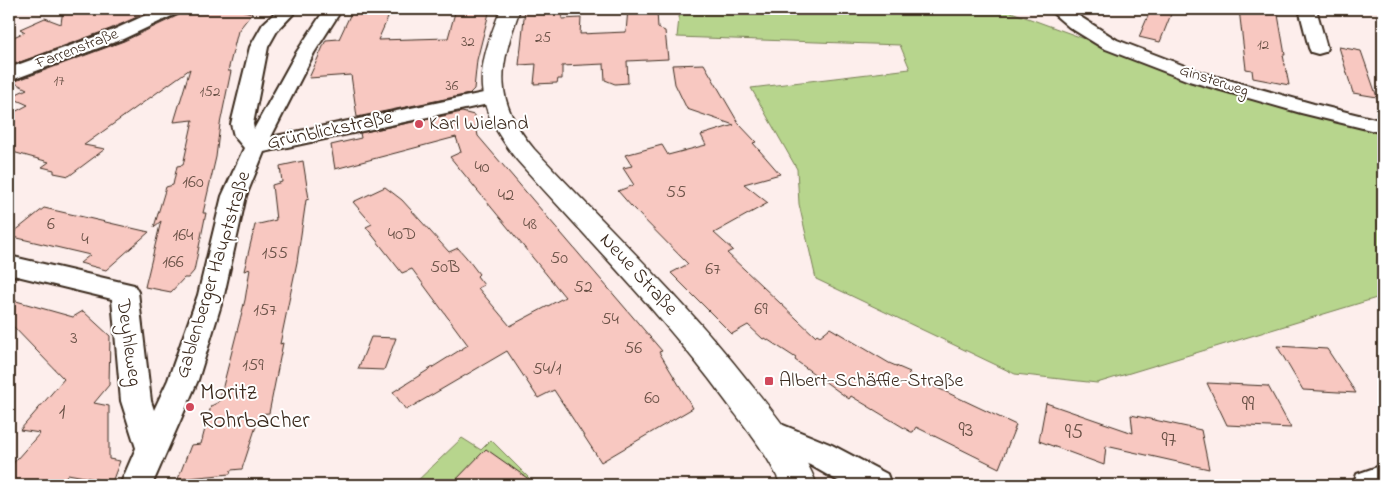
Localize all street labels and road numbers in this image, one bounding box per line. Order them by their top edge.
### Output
street label: Farrenstraße [31,22,123,76]
street label: Ginsterweg [1176,59,1252,103]
street label: Grünblickstraße [264,104,396,158]
street label: Gablenberger Hauptstraße [169,168,260,382]
street label: Neue Straße [592,227,684,323]
street label: Deyhleweg [106,297,148,389]

